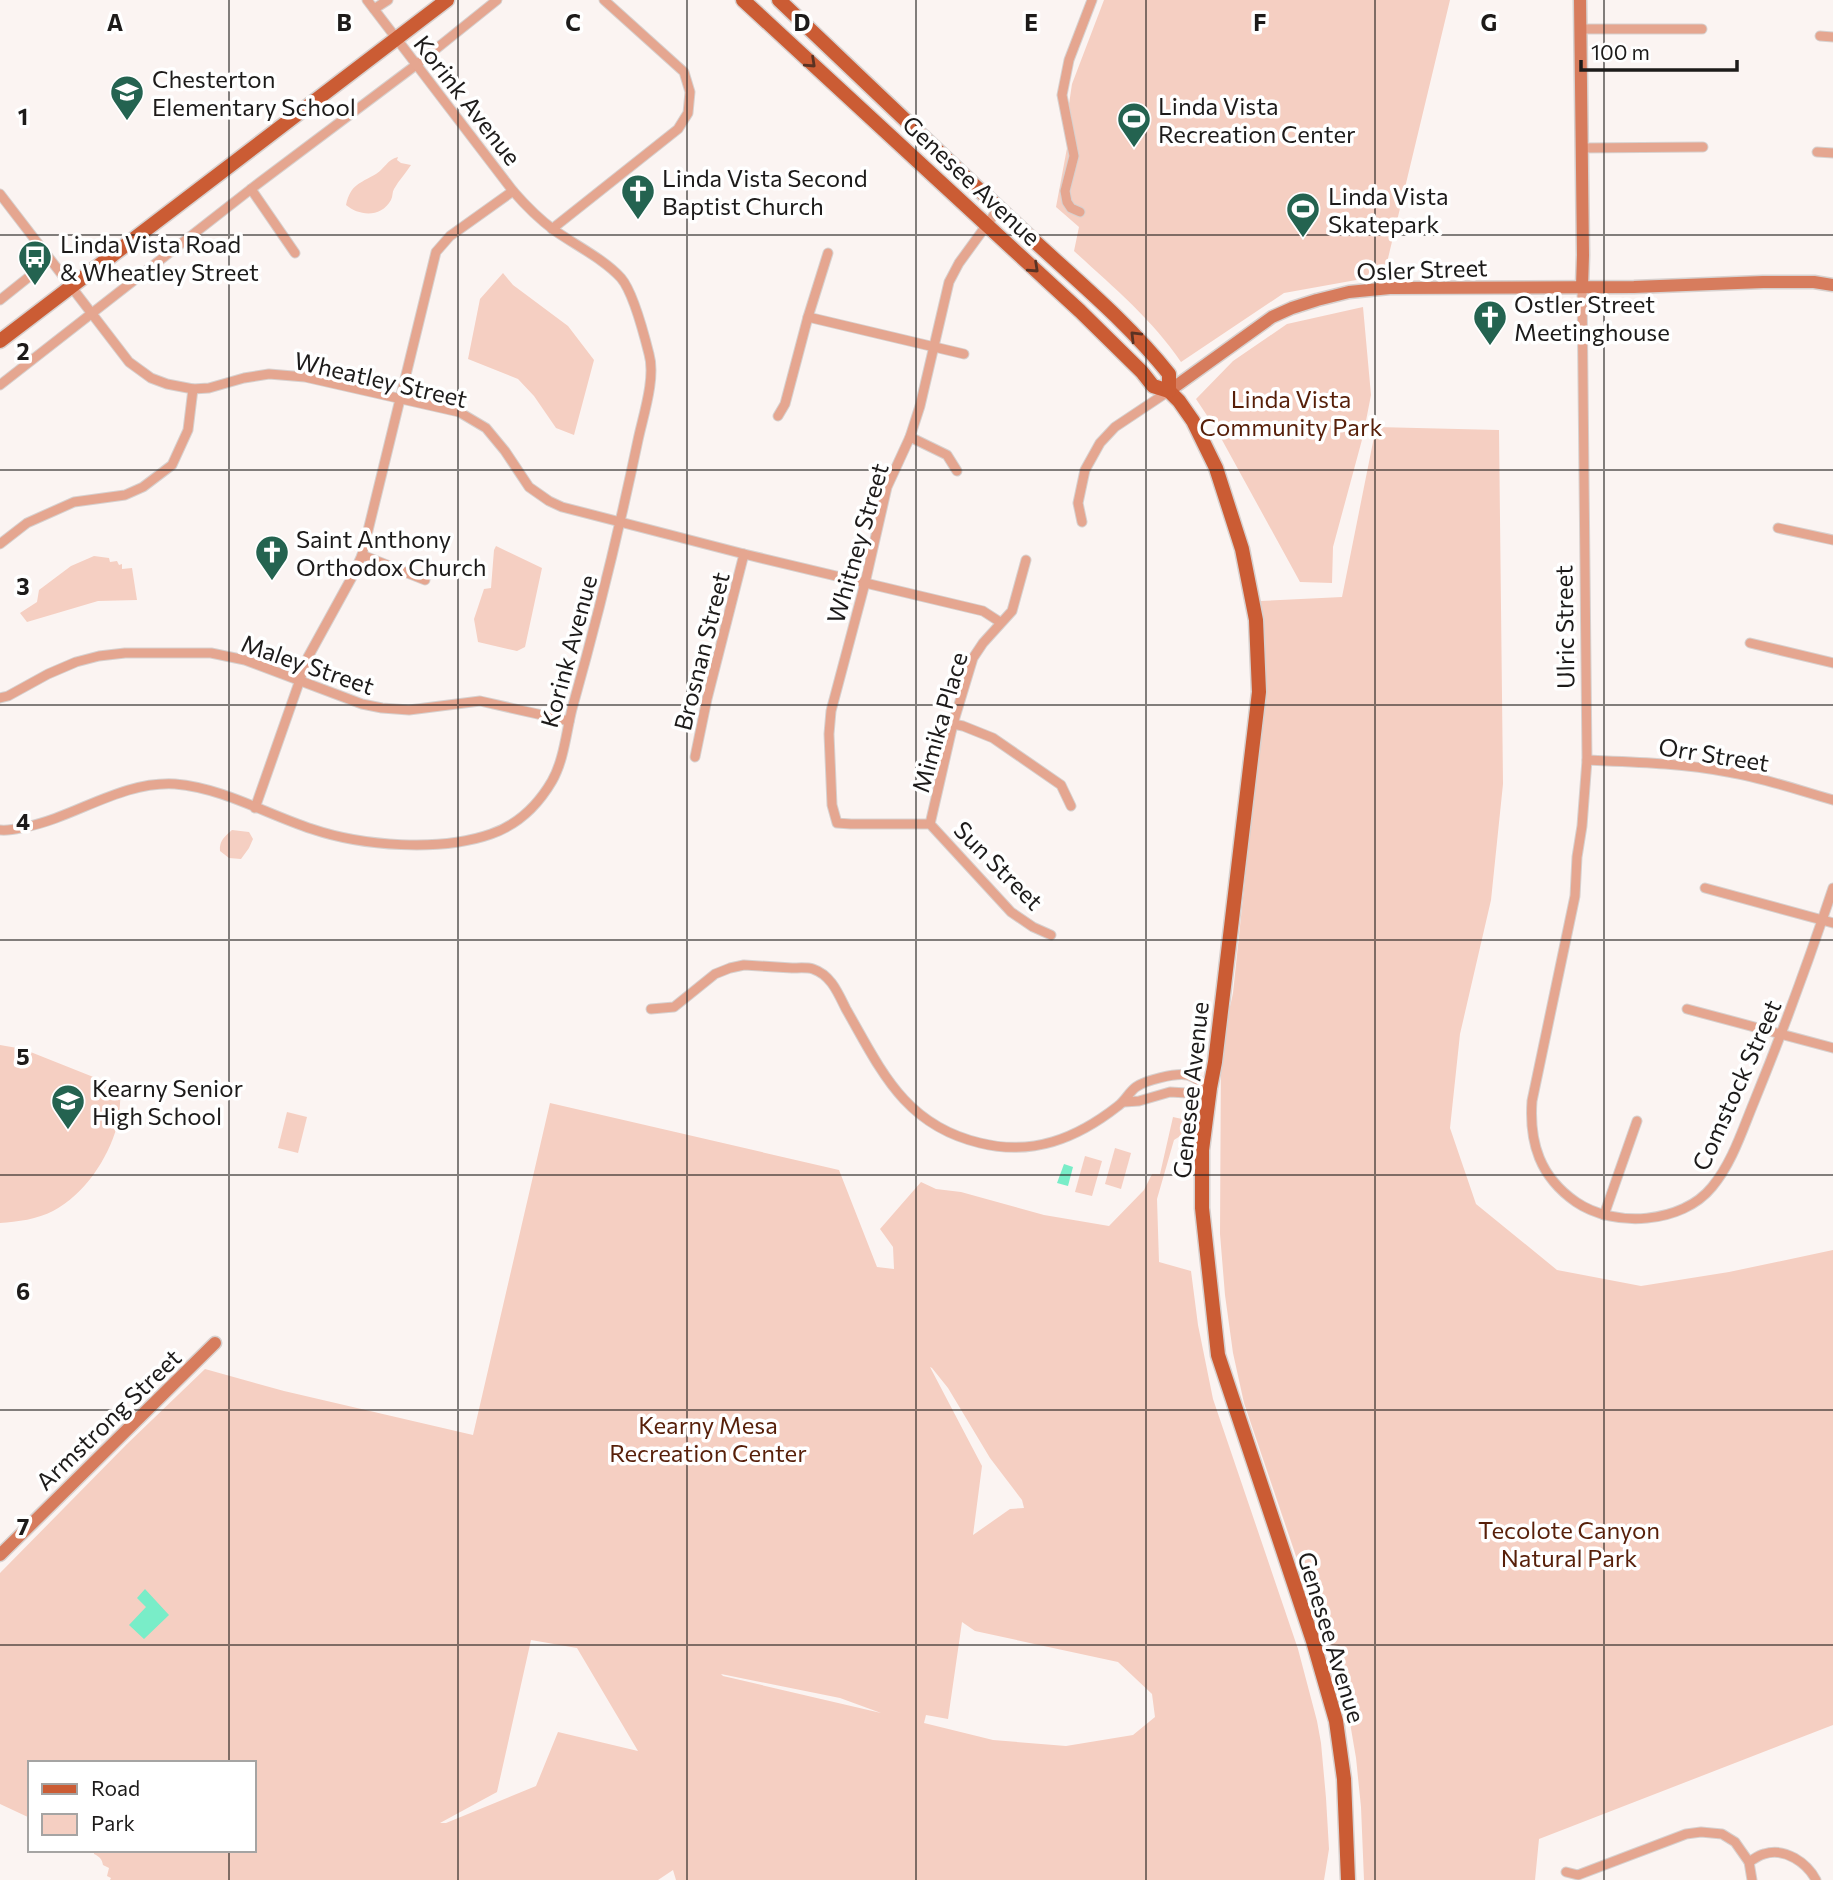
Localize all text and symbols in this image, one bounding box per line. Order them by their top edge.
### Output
text: A [107,8,124,36]
text: B [336,8,352,36]
text: C [565,8,581,36]
text: D [794,8,811,36]
text: E [1024,8,1038,36]
text: F [1253,8,1267,36]
text: G [1481,8,1497,36]
scale bar [1581,28,1737,72]
street label: Korink Avenue [408,29,528,171]
text: 100 m [1591,39,1650,64]
one-way arrow [803,55,816,67]
place label: Chesterton Elementary School [152,64,356,121]
school or university icon: Chesterton Elementary School [108,73,146,122]
place label: Linda Vista Recreation Center [1158,91,1356,148]
sports icon: Linda Vista Recreation Center [1115,100,1153,149]
text: 1 [18,102,28,130]
street label: Genesee Avenue [897,109,1047,251]
place label: Linda Vista Second Baptist Church [662,163,868,220]
church icon: Linda Vista Second Baptist Church [619,172,657,221]
place label: Linda Vista Skatepark [1328,181,1449,238]
sports icon: Linda Vista Skatepark [1284,190,1322,239]
place label: Linda Vista Road & Wheatley Street [60,229,259,286]
bus stop icon: Linda Vista Road & Wheatley Street [16,238,54,287]
street label: Osler Street [1356,252,1488,286]
one-way arrow [1026,259,1039,272]
place label: Ostler Street Meetinghouse [1514,289,1670,346]
church icon: Ostler Street Meetinghouse [1471,298,1509,347]
one-way arrow [1131,331,1144,344]
text: 2 [16,337,30,365]
street label: Wheatley Street [292,345,470,413]
park label: Linda Vista Community Park [1199,384,1383,441]
street label: Whitney Street [820,459,894,626]
place label: Saint Anthony Orthodox Church [296,524,487,581]
church icon: Saint Anthony Orthodox Church [253,533,291,582]
street label: Ulric Street [1548,565,1580,689]
street label: Brosnan Street [667,569,735,733]
text: 3 [16,572,30,600]
street label: Korink Avenue [534,572,602,730]
street label: Maley Street [238,628,378,700]
street label: Mimika Place [905,648,973,796]
street label: Orr Street [1657,731,1771,777]
text: 4 [16,807,30,835]
street label: Sun Street [949,815,1050,916]
street label: Comstock Street [1685,995,1787,1175]
street label: Genesee Avenue [1166,1000,1214,1180]
text: 5 [16,1042,30,1070]
place label: Kearny Senior High School [92,1073,244,1130]
school or university icon: Kearny Senior High School [49,1082,87,1131]
text: 6 [16,1277,30,1305]
street label: Armstrong Street [29,1342,187,1496]
park label: Kearny Mesa Recreation Center [609,1410,807,1467]
text: 7 [17,1512,29,1540]
park label: Tecolote Canyon Natural Park [1478,1515,1660,1572]
street label: Genesee Avenue [1292,1548,1372,1726]
legend [28,1761,256,1852]
text: Road [91,1775,140,1800]
text: Park [91,1810,135,1835]

